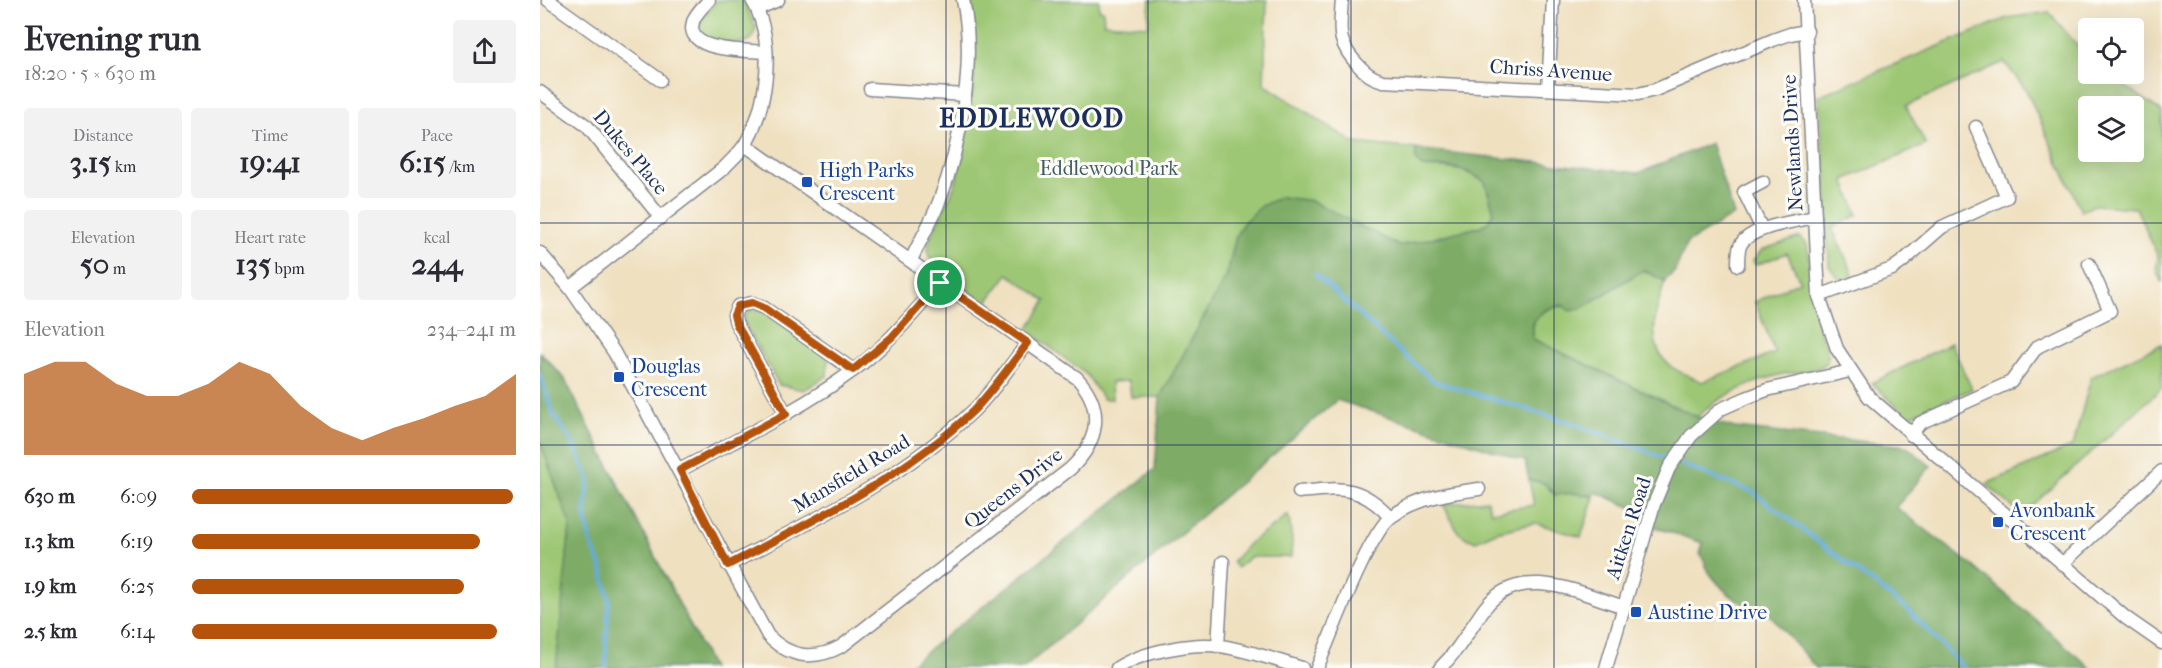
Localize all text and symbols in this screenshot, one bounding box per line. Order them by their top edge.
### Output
map controls [2078,18,2144,162]
button: locate [2078,18,2144,84]
text: Evening run [24,20,201,59]
button: share [453,20,516,83]
street label: Chriss Avenue [1489,55,1613,86]
text: 18:20 · 5 × 630 m [24,62,156,85]
street label: Newlands Drive [1777,74,1808,212]
button: layers [2078,96,2144,162]
district label: EDDLEWOOD [939,103,1125,134]
street label: Dukes Place [588,105,673,200]
text: Distance [73,126,133,145]
text: Time [252,126,288,145]
text: Pace [421,126,453,145]
text: 3.15 [70,145,111,180]
text: 19:41 [239,145,301,180]
text: 6:15 [399,145,446,180]
text: km [111,157,136,176]
text: /km [446,157,475,176]
park label: Eddlewood Park [1040,157,1179,180]
place label: High Parks Crescent [819,159,914,205]
marker: High Parks Crescent [800,175,814,189]
text: Elevation [71,228,135,247]
text: Heart rate [234,228,306,247]
text: kcal [424,228,450,247]
text: 50 [80,247,109,282]
text: 135 [235,247,271,282]
text: 244 [411,247,463,282]
pin [914,257,965,308]
text: m [109,259,126,278]
text: bpm [271,259,305,278]
icon: arrive [923,266,956,299]
text: Elevation [24,318,105,341]
text: 234–241 m [427,318,516,341]
place label: Douglas Crescent [631,355,707,401]
marker: Douglas Crescent [612,370,626,384]
street label: Mansfield Road [789,429,915,517]
street label: Queens Drive [960,443,1067,534]
street label: Aitken Road [1601,473,1656,583]
text: 630 m [24,485,75,508]
text: 6:09 [120,485,157,508]
place label: Avonbank Crescent [2009,499,2096,545]
marker: Avonbank Crescent [1991,515,2005,529]
text: 1.3 km [24,530,74,553]
text: 6:19 [120,530,153,553]
text: 1.9 km [24,575,76,598]
text: 6:25 [120,575,155,598]
place label: Austine Drive [1647,601,1767,624]
marker: Austine Drive [1629,605,1643,619]
text: 2.5 km [24,620,77,643]
text: 6:14 [120,620,155,643]

